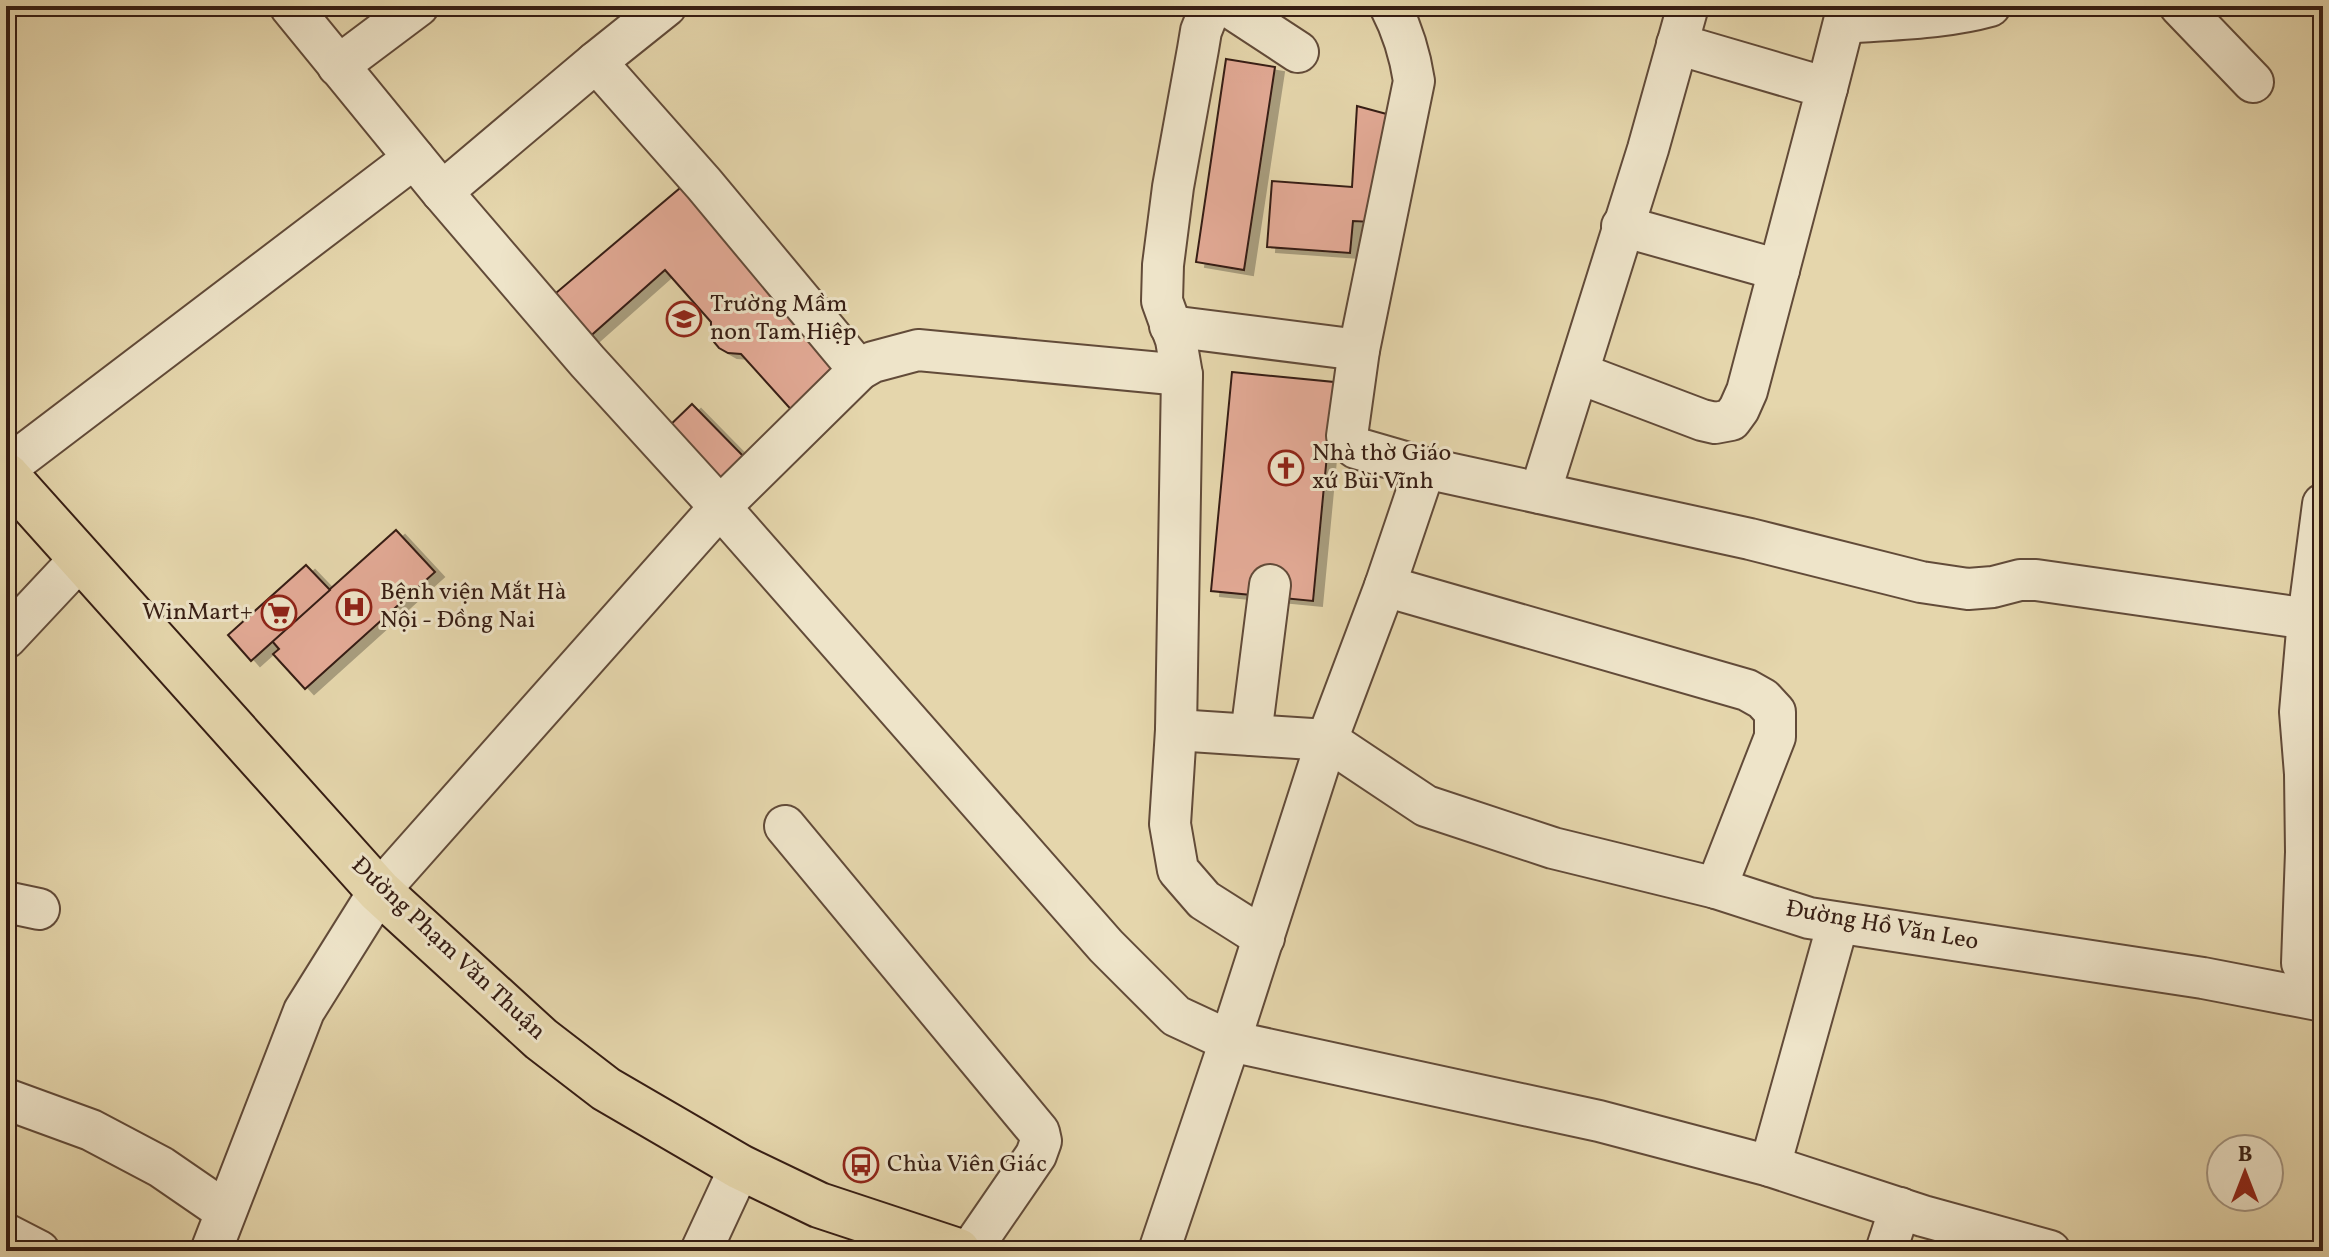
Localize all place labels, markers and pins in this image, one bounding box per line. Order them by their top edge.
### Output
place label: Trường Mầm non Tam Hiệp [710,288,857,350]
school or university icon: Trường Mầm non Tam Hiệp [665,300,703,338]
place label: Nhà thờ Giáo xứ Bùi Vĩnh [1312,437,1451,499]
church icon: Nhà thờ Giáo xứ Bùi Vĩnh [1267,449,1305,487]
place label: Bệnh viện Mắt Hà Nội - Đồng Nai [380,576,567,638]
hospital icon: Bệnh viện Mắt Hà Nội - Đồng Nai [335,588,373,626]
supermarket icon: WinMart+ [260,594,298,632]
place label: WinMart+ [142,596,253,630]
bus stop icon: Chùa Viên Giác [842,1146,880,1184]
place label: Chùa Viên Giác [887,1148,1047,1182]

